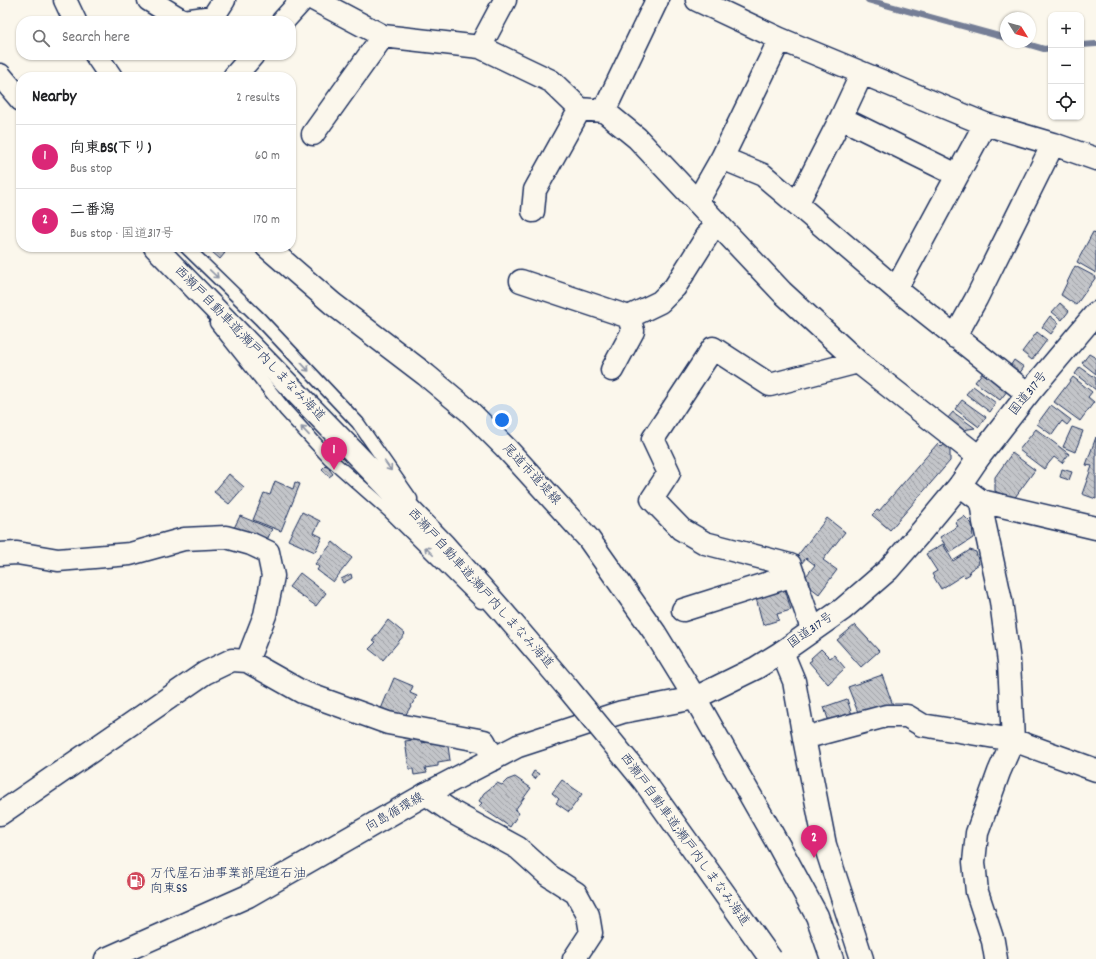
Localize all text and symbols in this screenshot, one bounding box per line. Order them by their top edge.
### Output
north arrow [1000,12,1036,48]
map controls [1048,12,1084,120]
button: + [1048,12,1084,48]
search box [16,16,296,60]
icon: search [30,27,52,49]
text: Search here [62,27,130,49]
button: − [1048,48,1084,84]
button: locate [1048,84,1084,120]
text: Nearby [32,86,76,110]
text: 2 results [236,89,280,108]
text: 向東BS(下り) [70,138,151,160]
text: 1 [44,147,46,166]
text: 60 m [255,147,280,166]
text: Bus stop [70,160,112,179]
text: 二番潟 [70,200,115,222]
text: 2 [42,211,48,230]
text: 170 m [253,211,280,230]
text: Bus stop · 国道317号 [70,225,174,244]
street label: 西瀬戸自動車道;瀬戸内しまなみ海道 [169,262,329,426]
one-way arrow [209,269,219,279]
one-way arrow [300,362,310,372]
street label: 国道317号 [1005,368,1053,420]
your location [492,410,512,430]
one-way arrow [300,426,310,436]
pin: 1 [321,437,347,470]
street label: 尾道市道堤線 [497,440,565,511]
one-way arrow [384,461,392,472]
street label: 西瀬戸自動車道;瀬戸内しまなみ海道 [403,505,557,673]
one-way arrow [424,546,434,555]
street label: 国道317号 [784,608,838,654]
street label: 西瀬戸自動車道;瀬戸内しまなみ海道 [615,749,753,931]
street label: 向島循環線 [362,788,429,837]
pin: 2 [801,825,827,858]
place label: 万代屋石油事業部尾道石油 向東SS [150,865,306,899]
fuel station icon: 万代屋石油事業部尾道石油 向東SS [125,870,147,892]

